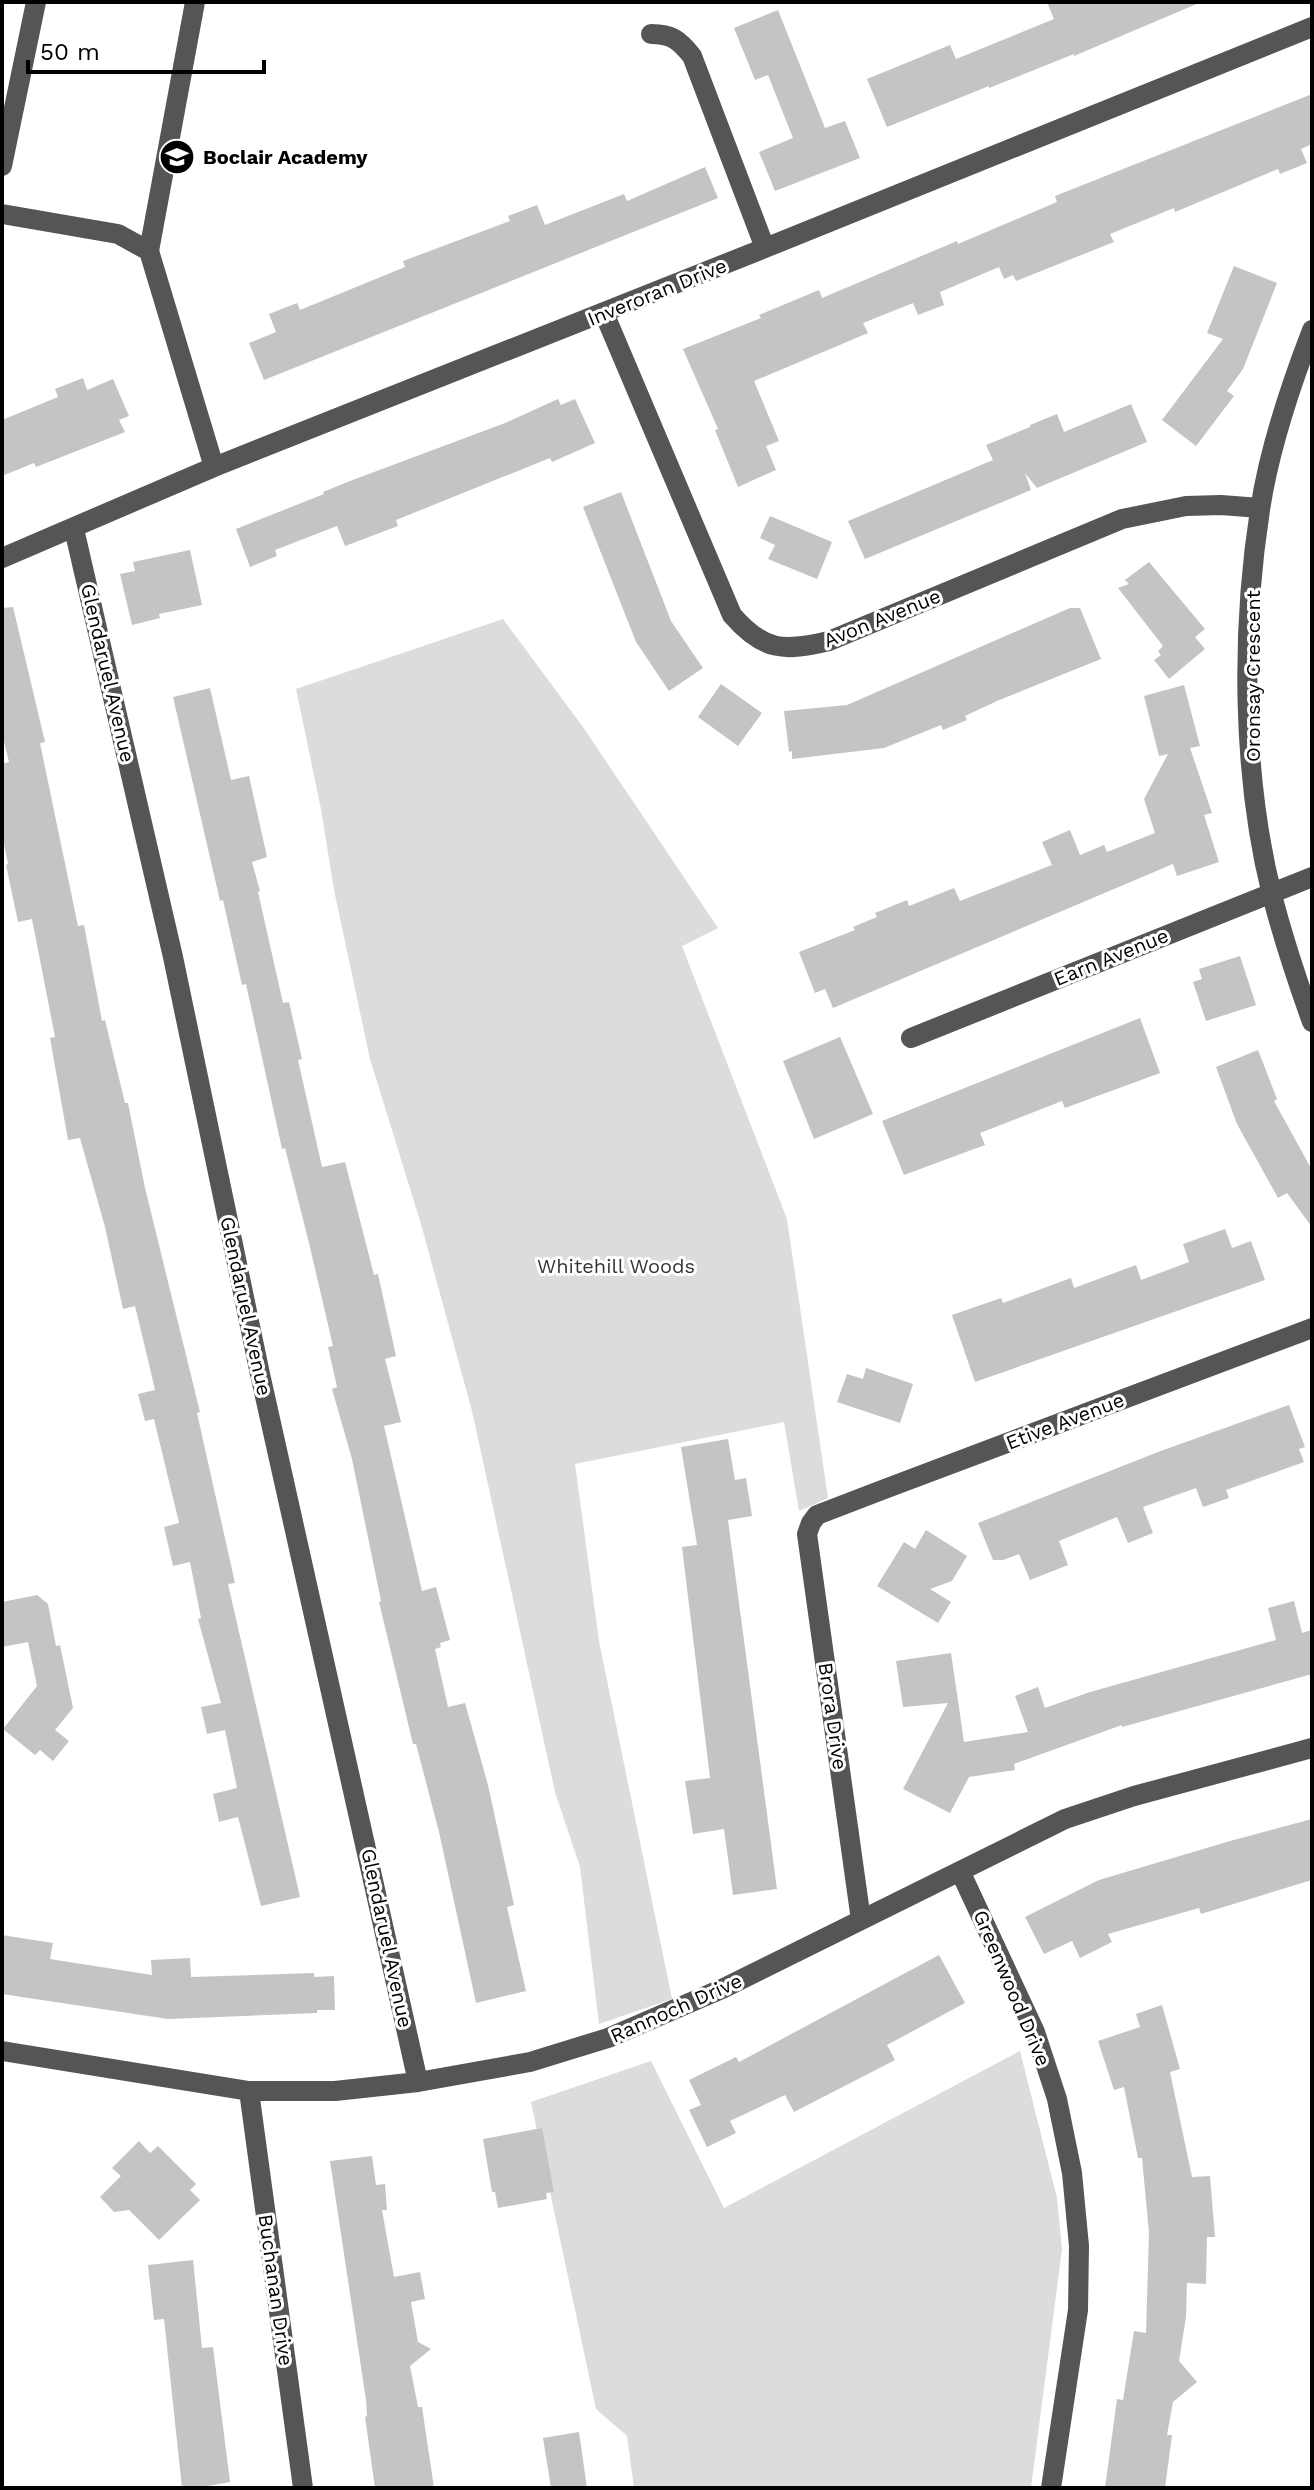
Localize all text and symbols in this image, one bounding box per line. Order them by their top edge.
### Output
scale bar [28,24,264,74]
text: 50 m [40,38,100,66]
school or university icon: Boclair Academy [158,138,196,176]
place label: Boclair Academy [203,145,368,169]
street label: Inveroran Drive [584,253,730,331]
street label: Glendaruel Avenue [76,581,140,765]
street label: Avon Avenue [820,584,944,652]
street label: Oronsay Crescent [1241,589,1265,762]
street label: Earn Avenue [1050,923,1172,991]
street label: Glendaruel Avenue [215,1214,277,1398]
park label: Whitehill Woods [537,1254,695,1278]
street label: Etive Avenue [1002,1387,1128,1455]
street label: Brora Drive [814,1661,852,1771]
street label: Glendaruel Avenue [356,1846,418,2030]
street label: Greenwood Drive [968,1906,1056,2070]
street label: Rannoch Drive [606,1968,746,2048]
street label: Buchanan Drive [253,2213,299,2367]

